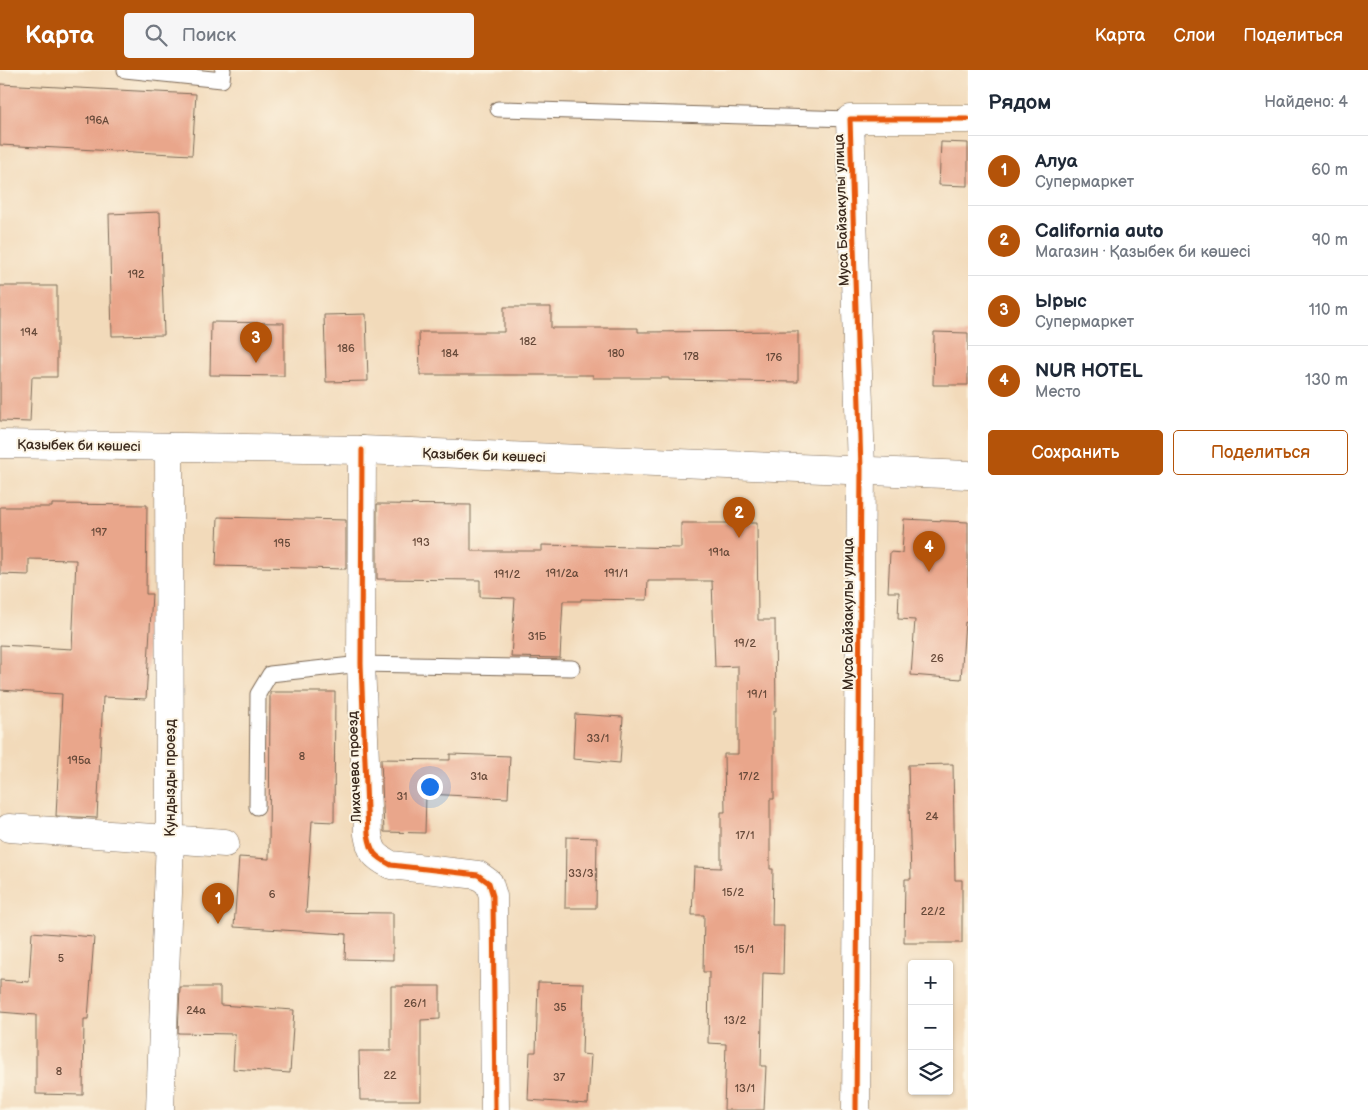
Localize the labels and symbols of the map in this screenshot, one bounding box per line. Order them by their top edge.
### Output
house number: 196А [85,114,109,127]
street label: Муса Байзакулы улица [830,133,853,286]
house number: 192 [127,268,145,281]
pin: 3 [240,322,272,363]
house number: 194 [20,326,38,339]
house number: 182 [519,335,537,348]
house number: 186 [337,342,355,355]
house number: 184 [441,347,459,360]
house number: 180 [607,347,625,360]
house number: 178 [683,350,699,363]
house number: 176 [766,351,782,364]
street label: Қазыбек би көшесі [17,436,141,455]
street label: Қазыбек би көшесі [422,445,546,466]
pin: 2 [723,497,755,538]
house number: 197 [91,526,108,539]
pin: 4 [913,531,945,572]
house number: 193 [412,536,430,549]
house number: 195 [274,537,290,550]
street label: Муса Байзакулы улица [840,537,857,690]
house number: 191а [708,546,730,559]
house number: 191/2а [546,567,579,580]
house number: 191/1 [604,567,628,580]
house number: 191/2 [494,568,521,581]
house number: 31Б [528,630,547,643]
house number: 19/2 [734,637,757,650]
house number: 26 [930,652,944,665]
house number: 19/1 [747,688,767,701]
street label: Лихачева проезд [344,710,365,824]
street label: Кундызды проезд [162,719,179,837]
house number: 33/1 [587,732,609,745]
house number: 8 [299,750,305,763]
house number: 195а [67,754,91,767]
house number: 31а [470,770,488,783]
house number: 17/2 [738,770,760,783]
your location [417,774,443,800]
house number: 31 [396,790,408,803]
house number: 24 [925,810,939,823]
house number: 17/1 [736,829,754,842]
house number: 33/3 [568,867,594,880]
pin: 1 [202,883,234,924]
house number: 15/2 [722,886,745,899]
house number: 6 [269,888,276,901]
house number: 22/2 [921,905,946,918]
house number: 15/1 [734,943,754,956]
house number: 5 [58,952,64,965]
house number: 26/1 [404,997,426,1010]
house number: 35 [553,1001,567,1014]
house number: 24а [186,1004,206,1017]
house number: 13/2 [724,1014,747,1027]
house number: 8 [56,1065,62,1078]
house number: 22 [384,1069,397,1082]
house number: 37 [553,1071,566,1084]
house number: 13/1 [735,1082,755,1095]

